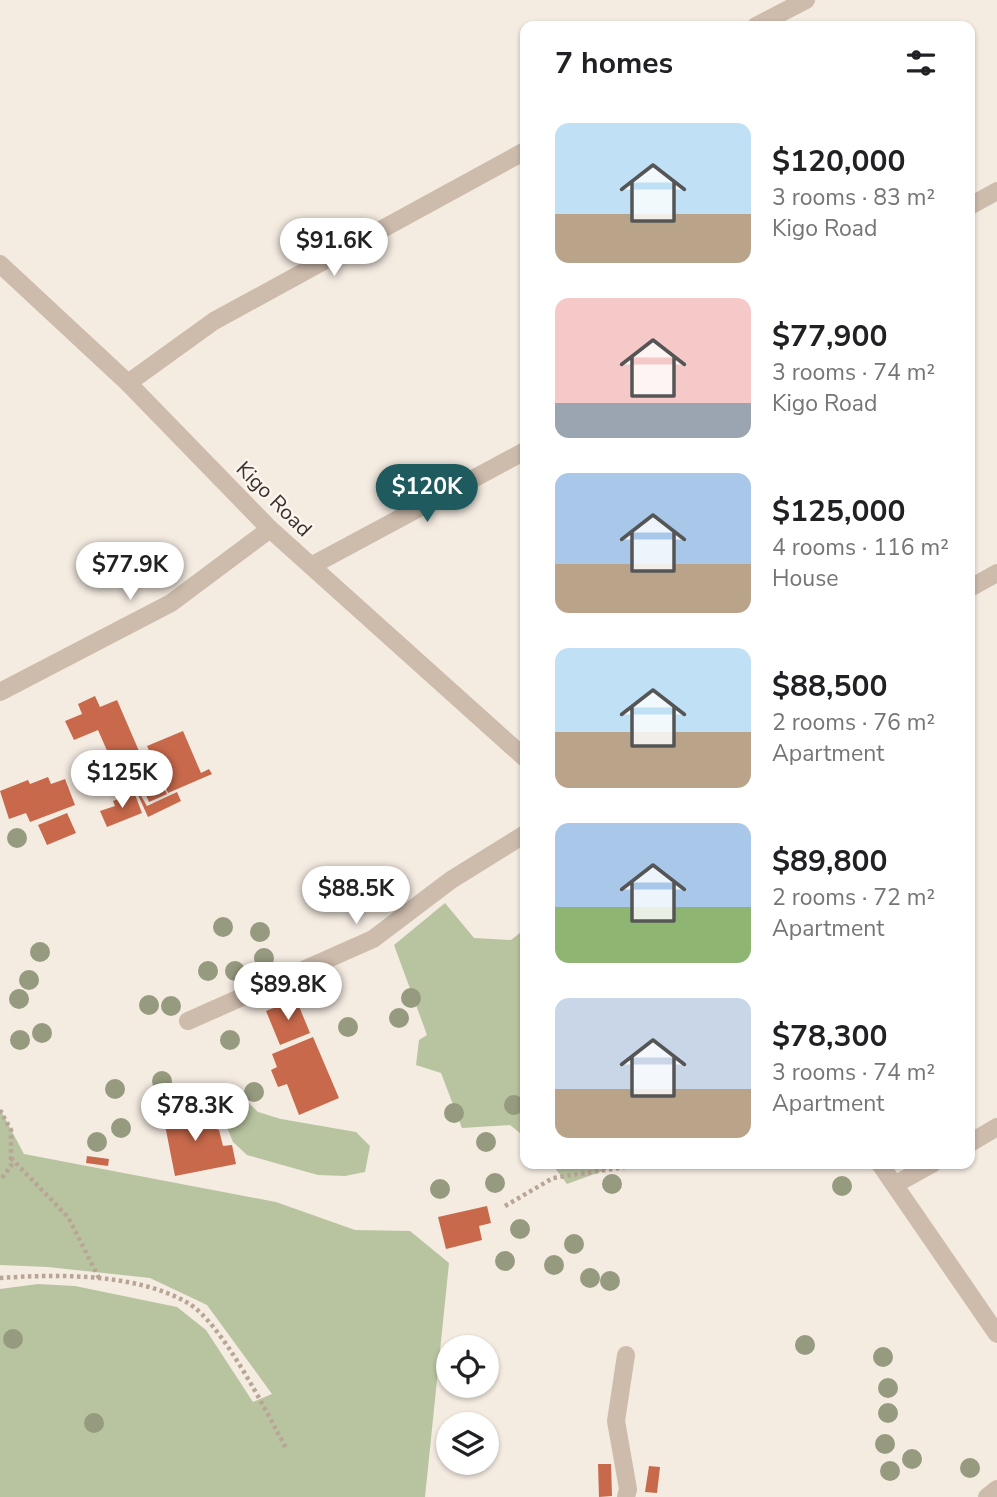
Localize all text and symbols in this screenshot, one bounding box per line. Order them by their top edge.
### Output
text: 7 homes [555,43,673,84]
icon: filters [902,44,940,82]
text: $120,000 [772,141,905,182]
icon: home [611,151,695,235]
text: 3 rooms · 83 m² [772,182,935,213]
text: Kigo Road [772,213,877,244]
pin: $91.6K [277,218,391,278]
text: $91.6K [296,225,372,256]
text: $77,900 [772,316,887,357]
icon: home [611,326,695,410]
text: 3 rooms · 74 m² [772,357,935,388]
text: Kigo Road [772,388,877,419]
street label: Kigo Road [230,455,318,543]
pin: $120K [378,464,476,524]
text: $120K [392,471,462,502]
text: $125,000 [772,491,905,532]
icon: home [611,501,695,585]
text: 4 rooms · 116 m² [772,532,949,563]
pin: $77.9K [73,542,187,602]
text: $77.9K [92,549,168,580]
text: House [772,563,839,594]
text: $88,500 [772,666,887,707]
icon: home [611,676,695,760]
text: 2 rooms · 76 m² [772,707,935,738]
text: Apartment [772,738,884,769]
pin: $125K [73,750,171,810]
text: $125K [87,757,157,788]
text: $89,800 [772,841,887,882]
icon: home [611,851,695,935]
pin: $88.5K [299,866,413,926]
text: $88.5K [318,873,394,904]
text: 2 rooms · 72 m² [772,882,935,913]
text: Apartment [772,913,884,944]
pin: $89.8K [231,962,345,1022]
text: $89.8K [250,969,326,1000]
text: $78,300 [772,1016,887,1057]
icon: home [611,1026,695,1110]
text: 3 rooms · 74 m² [772,1057,935,1088]
pin: $78.3K [138,1084,252,1143]
text: Apartment [772,1088,884,1119]
text: $78.3K [157,1090,233,1121]
map controls [436,1335,499,1475]
button: locate [436,1335,499,1398]
button: layers [436,1412,499,1475]

